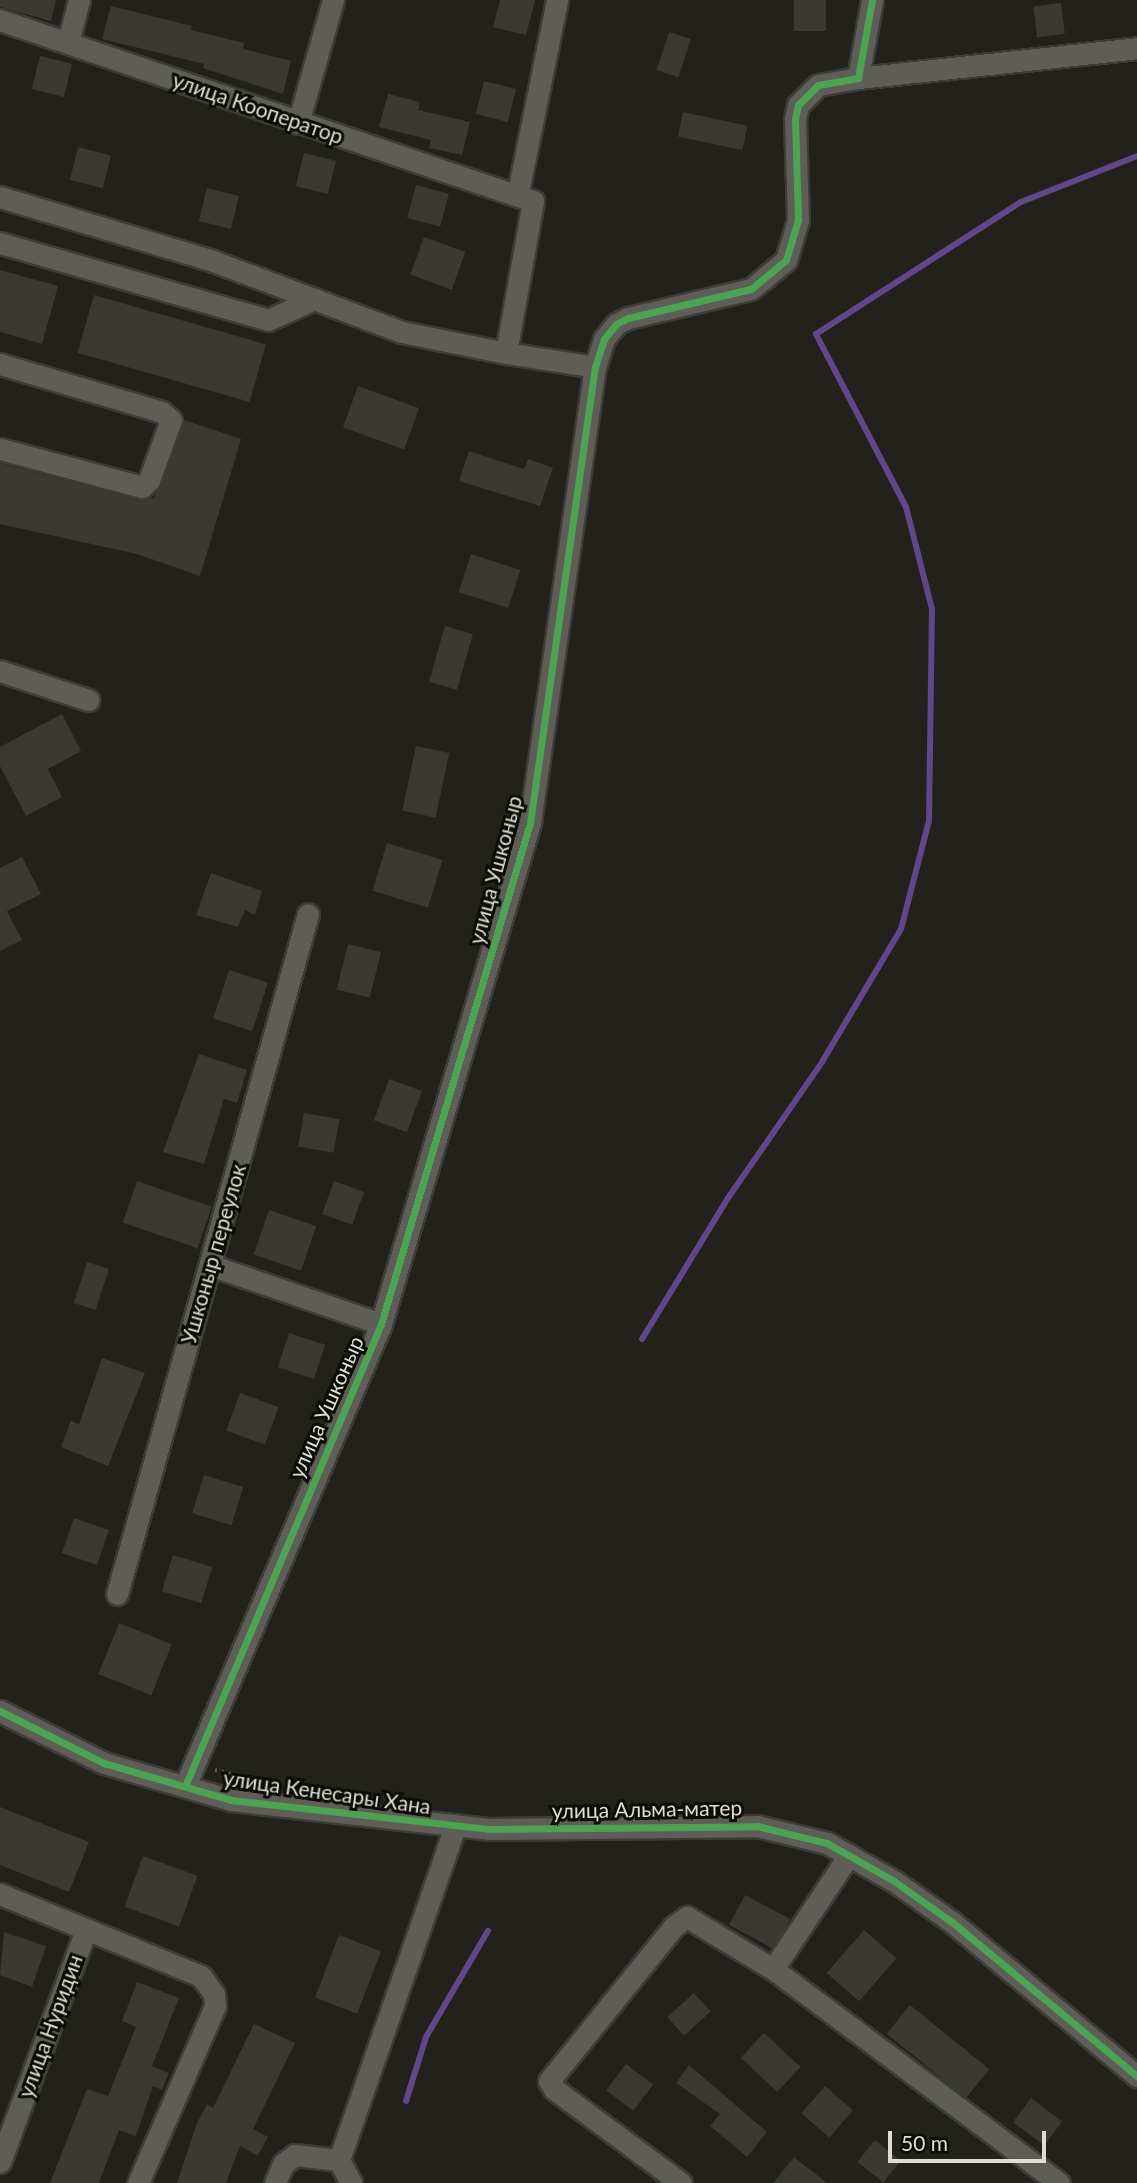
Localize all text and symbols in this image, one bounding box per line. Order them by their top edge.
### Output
street label: улица Кооператор [170,67,346,149]
street label: улица Ушконыр [463,793,527,947]
street label: Ушконыр переулок [175,1161,251,1347]
street label: улица Ушконыр [283,1332,369,1482]
street label: улица Кенесары Хана [222,1765,432,1819]
street label: улица Альма-матер [552,1795,742,1823]
street label: улица Нуридин [12,1951,88,2101]
scale bar [892,2116,1050,2160]
text: 50 m [901,2130,948,2155]

